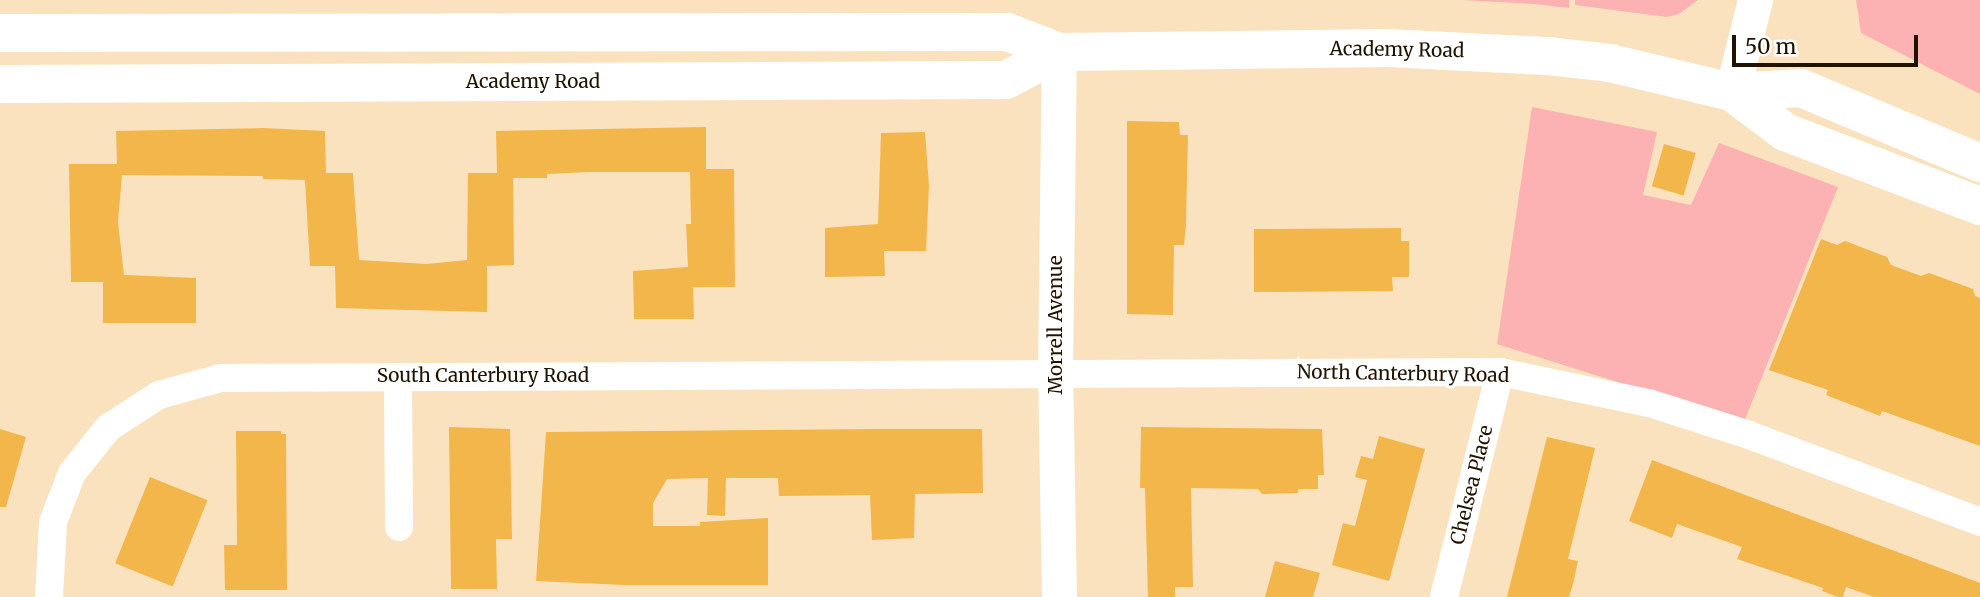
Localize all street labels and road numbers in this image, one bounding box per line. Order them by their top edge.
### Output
street label: Academy Road [1330,37,1464,63]
street label: Academy Road [466,71,600,93]
street label: Morrell Avenue [1045,255,1067,395]
street label: North Canterbury Road [1297,361,1509,387]
street label: South Canterbury Road [377,365,589,387]
street label: Chelsea Place [1446,423,1498,547]

